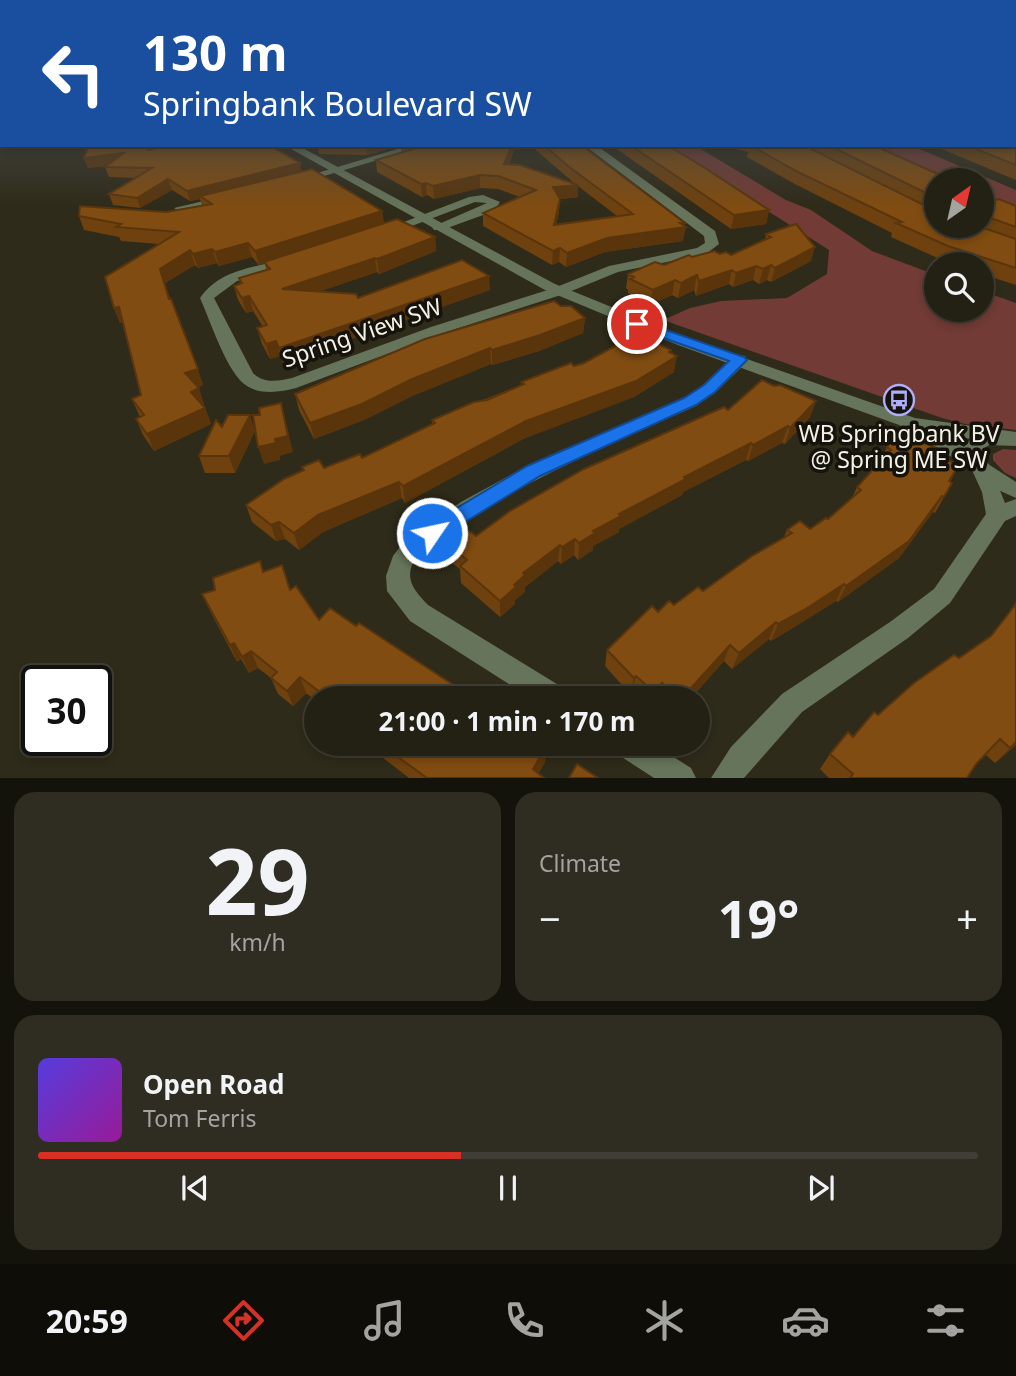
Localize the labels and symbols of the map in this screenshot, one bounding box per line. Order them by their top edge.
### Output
north arrow [924,168,994,238]
street label: Spring View SW [278,290,446,374]
pin [607,294,667,354]
bus stop icon: WB Springbank BV @ Spring ME SW [882,383,916,417]
place label: WB Springbank BV @ Spring ME SW [798,417,1000,475]
position arrow [395,496,469,570]
speed limit sign: 30 [21,665,112,756]

